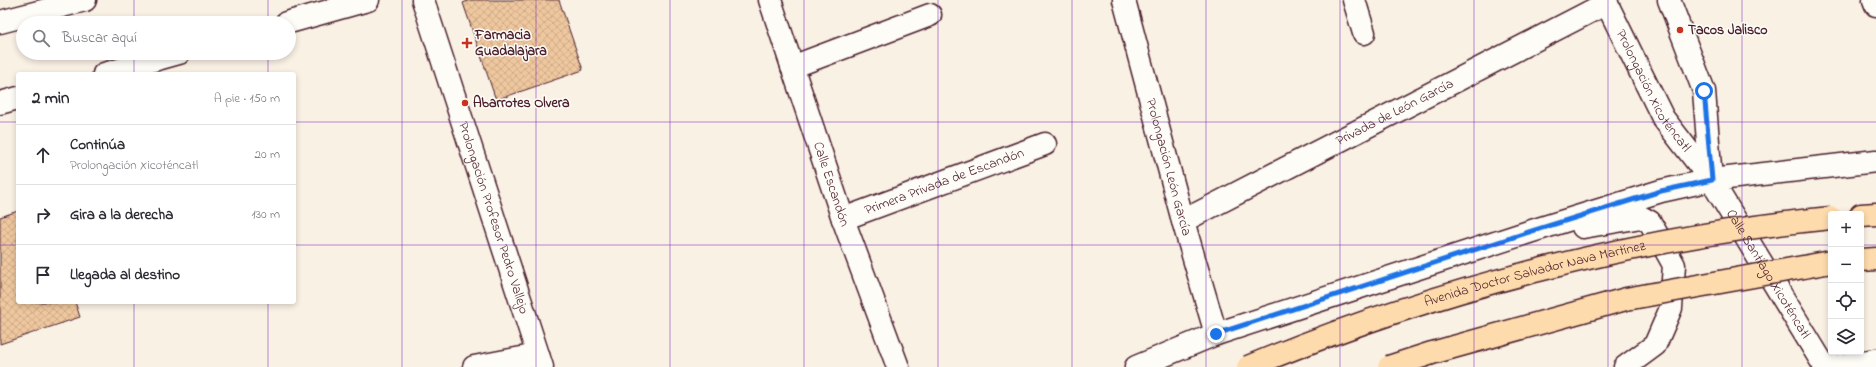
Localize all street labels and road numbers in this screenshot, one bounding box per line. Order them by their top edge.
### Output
street label: Prolongación Xicoténcatl [1611,26,1696,157]
street label: Privada de León García [1332,73,1457,151]
street label: Prolongación León García [1140,96,1197,238]
street label: Prolongación Profesor Pedro Vallejo [453,119,535,317]
street label: Calle Escandón [807,139,855,230]
street label: Primera Privada de Escandón [861,142,1027,221]
street label: Calle Santiago Xicoténcatl [1721,205,1816,343]
street label: Avenida Doctor Salvador Nava Martínez [1421,235,1647,313]

